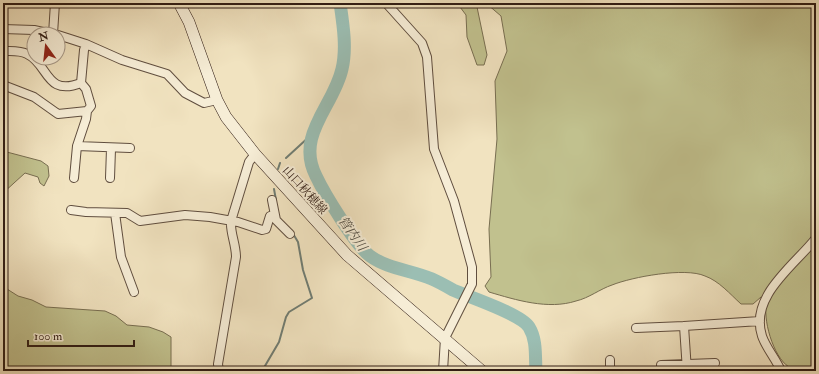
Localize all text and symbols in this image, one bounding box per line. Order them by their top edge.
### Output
north arrow [26,26,66,66]
text: N [36,29,51,45]
street label: 山口秋穂線 [279,163,330,218]
water label: 管内川 [334,213,371,256]
scale bar [28,322,134,348]
text: 100 m [34,329,63,344]

